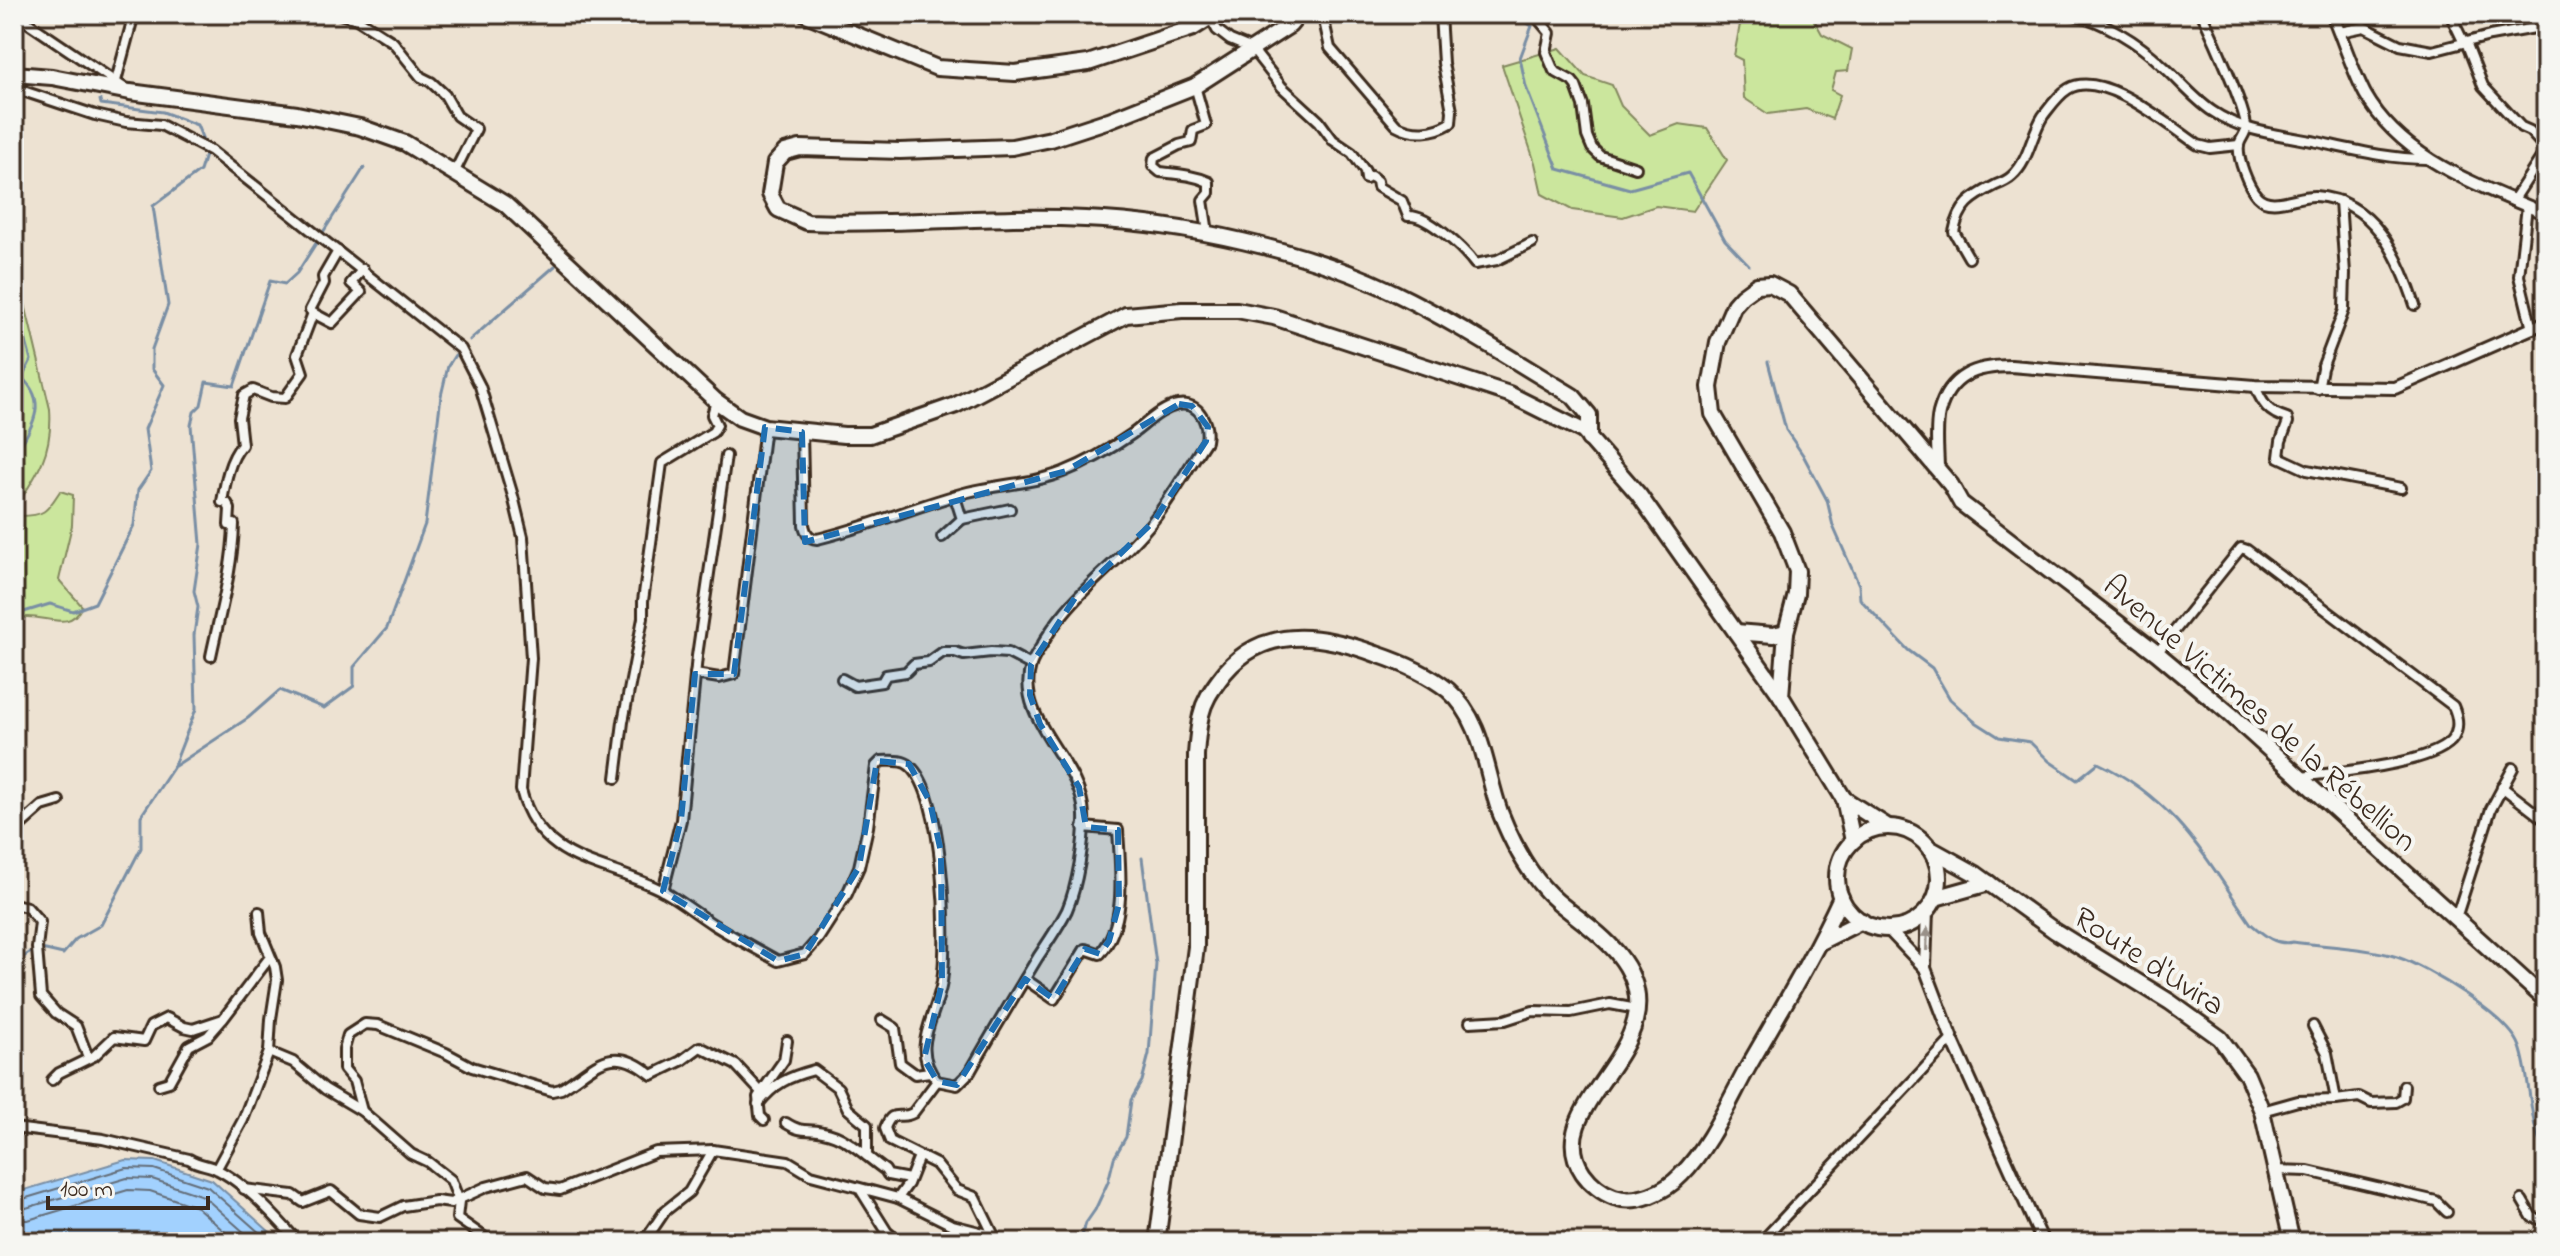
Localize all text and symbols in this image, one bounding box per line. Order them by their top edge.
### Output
street label: Avenue Victimes de la Rébellion [2091,565,2426,865]
street label: Route d'Uvira [2063,896,2233,1030]
one-way arrow [1921,926,1934,951]
scale bar [48,1160,208,1210]
text: 100 m [60,1173,113,1208]

